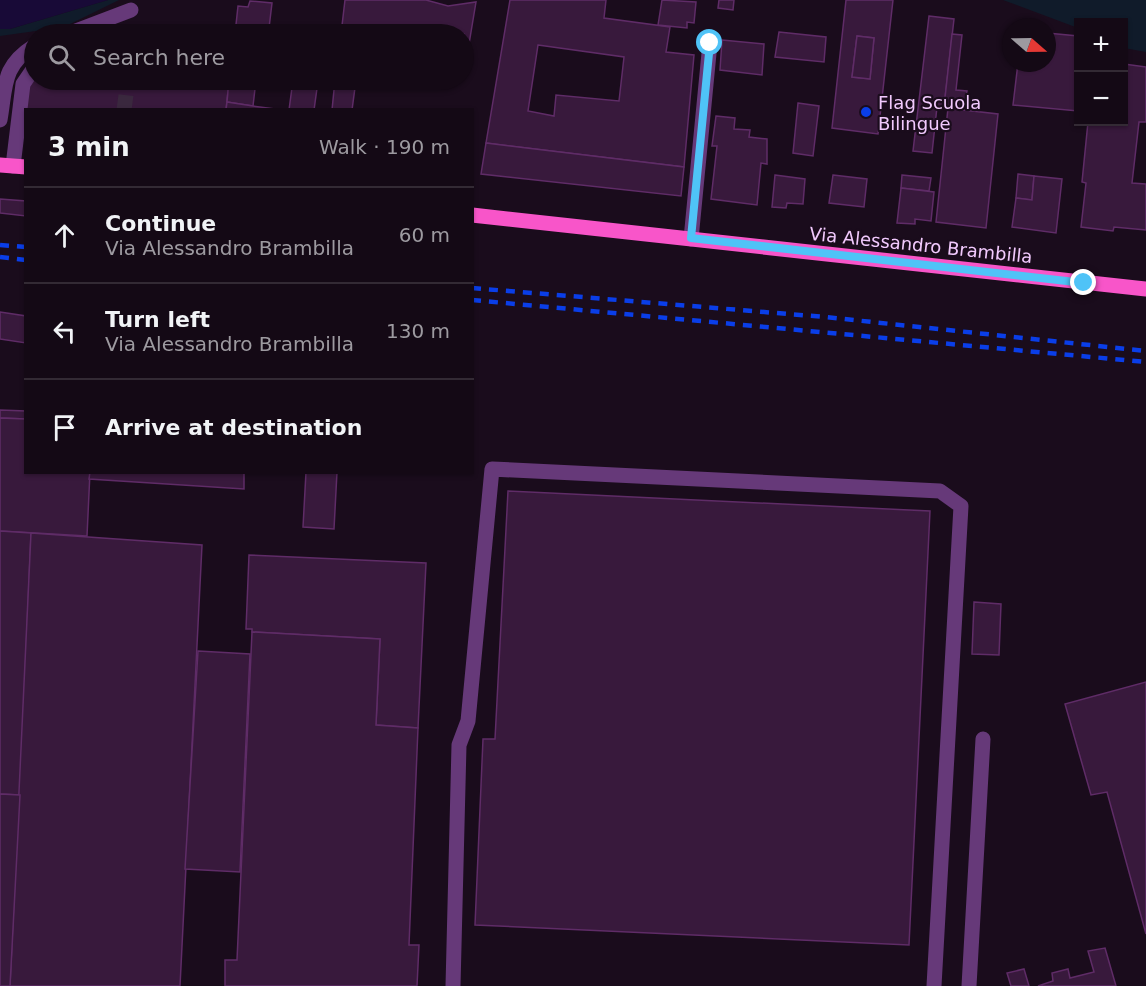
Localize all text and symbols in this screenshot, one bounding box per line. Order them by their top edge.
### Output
north arrow [1002,18,1056,72]
map controls [1074,18,1128,126]
button: + [1074,18,1128,72]
search box [24,24,474,90]
route start [696,29,722,55]
icon: search [45,41,78,74]
text: Search here [93,45,225,70]
button: − [1074,72,1128,126]
place label: Flag Scuola Bilingue [878,92,981,134]
marker: Flag Scuola Bilingue [859,105,873,119]
text: 3 min [48,132,130,162]
text: Walk · 190 m [319,135,450,159]
text: Continue [105,211,216,236]
icon: ahead [48,219,81,252]
text: 60 m [399,223,450,247]
street label: Via Alessandro Brambilla [808,223,1034,267]
text: Via Alessandro Brambilla [105,236,354,260]
route end [1070,269,1096,295]
text: Turn left [105,307,210,332]
icon: left [48,315,81,348]
text: 130 m [386,319,450,343]
text: Via Alessandro Brambilla [105,332,354,356]
icon: arrive [48,411,81,444]
text: Arrive at destination [105,415,362,440]

